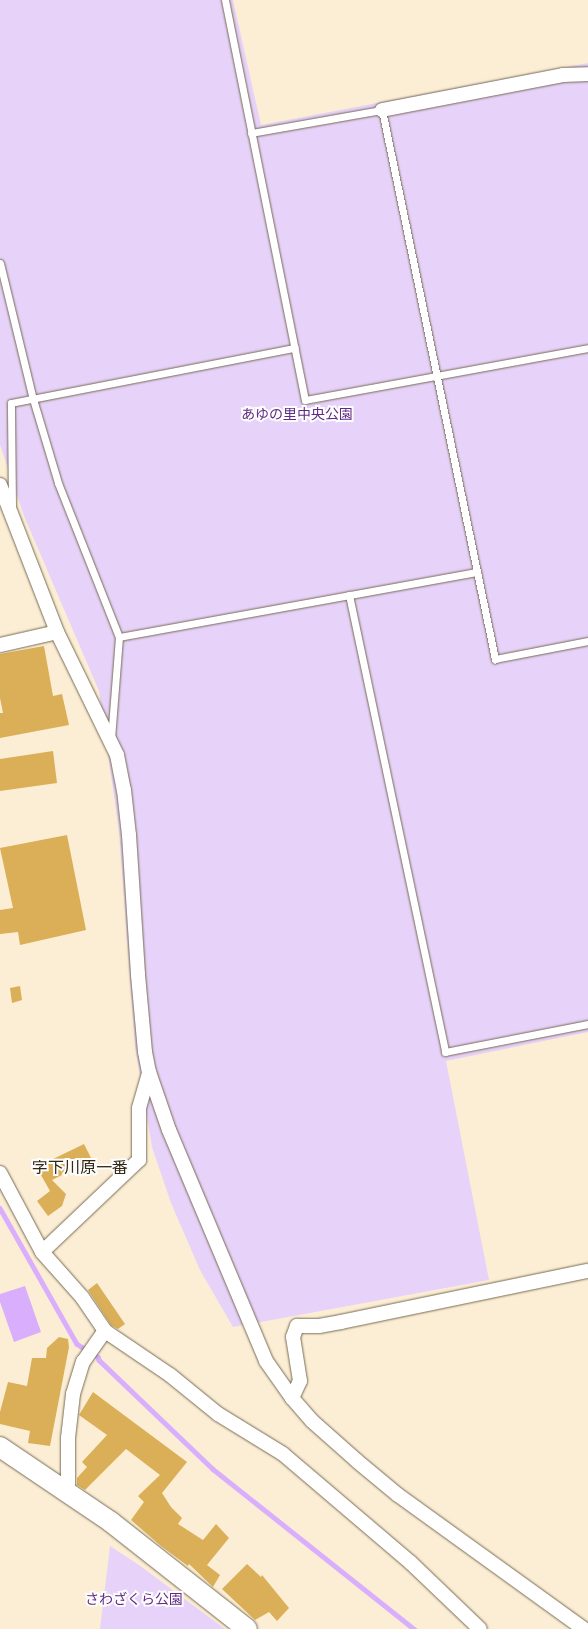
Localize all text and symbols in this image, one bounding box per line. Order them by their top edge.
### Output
park label: あゆの里中央公園 [241,406,353,422]
district label: 字下川原一番 [32,1157,128,1177]
park label: さわざくら公園 [85,1591,183,1607]

